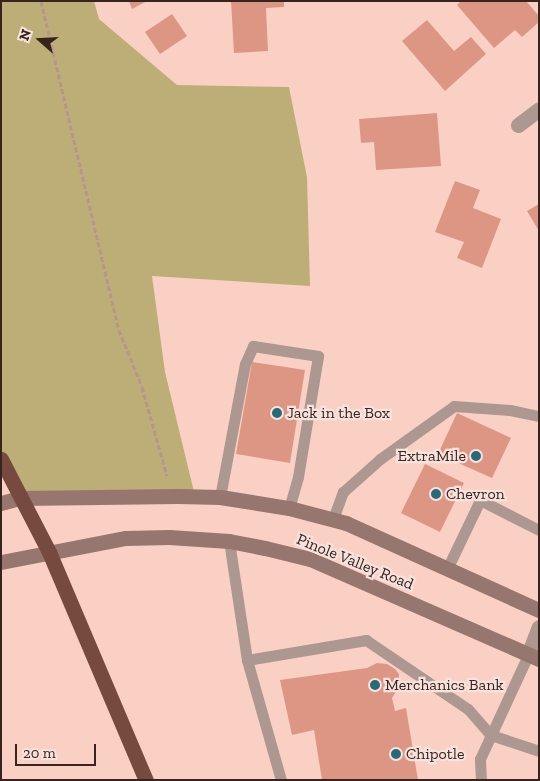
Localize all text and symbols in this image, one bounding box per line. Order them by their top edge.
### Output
north arrow [15,15,65,65]
text: N [16,27,35,43]
place label: Jack in the Box [287,403,390,423]
marker: Jack in the Box [271,407,283,419]
place label: ExtraMile [398,446,466,466]
marker: ExtraMile [470,450,482,462]
place label: Chevron [446,484,505,504]
marker: Chevron [430,488,442,500]
street label: Pinole Valley Road [293,530,417,594]
place label: Merchanics Bank [385,675,504,695]
marker: Merchanics Bank [369,679,381,691]
scale bar [18,734,99,766]
text: 20 m [23,744,56,762]
place label: Chipotle [406,744,464,764]
marker: Chipotle [390,748,402,760]

